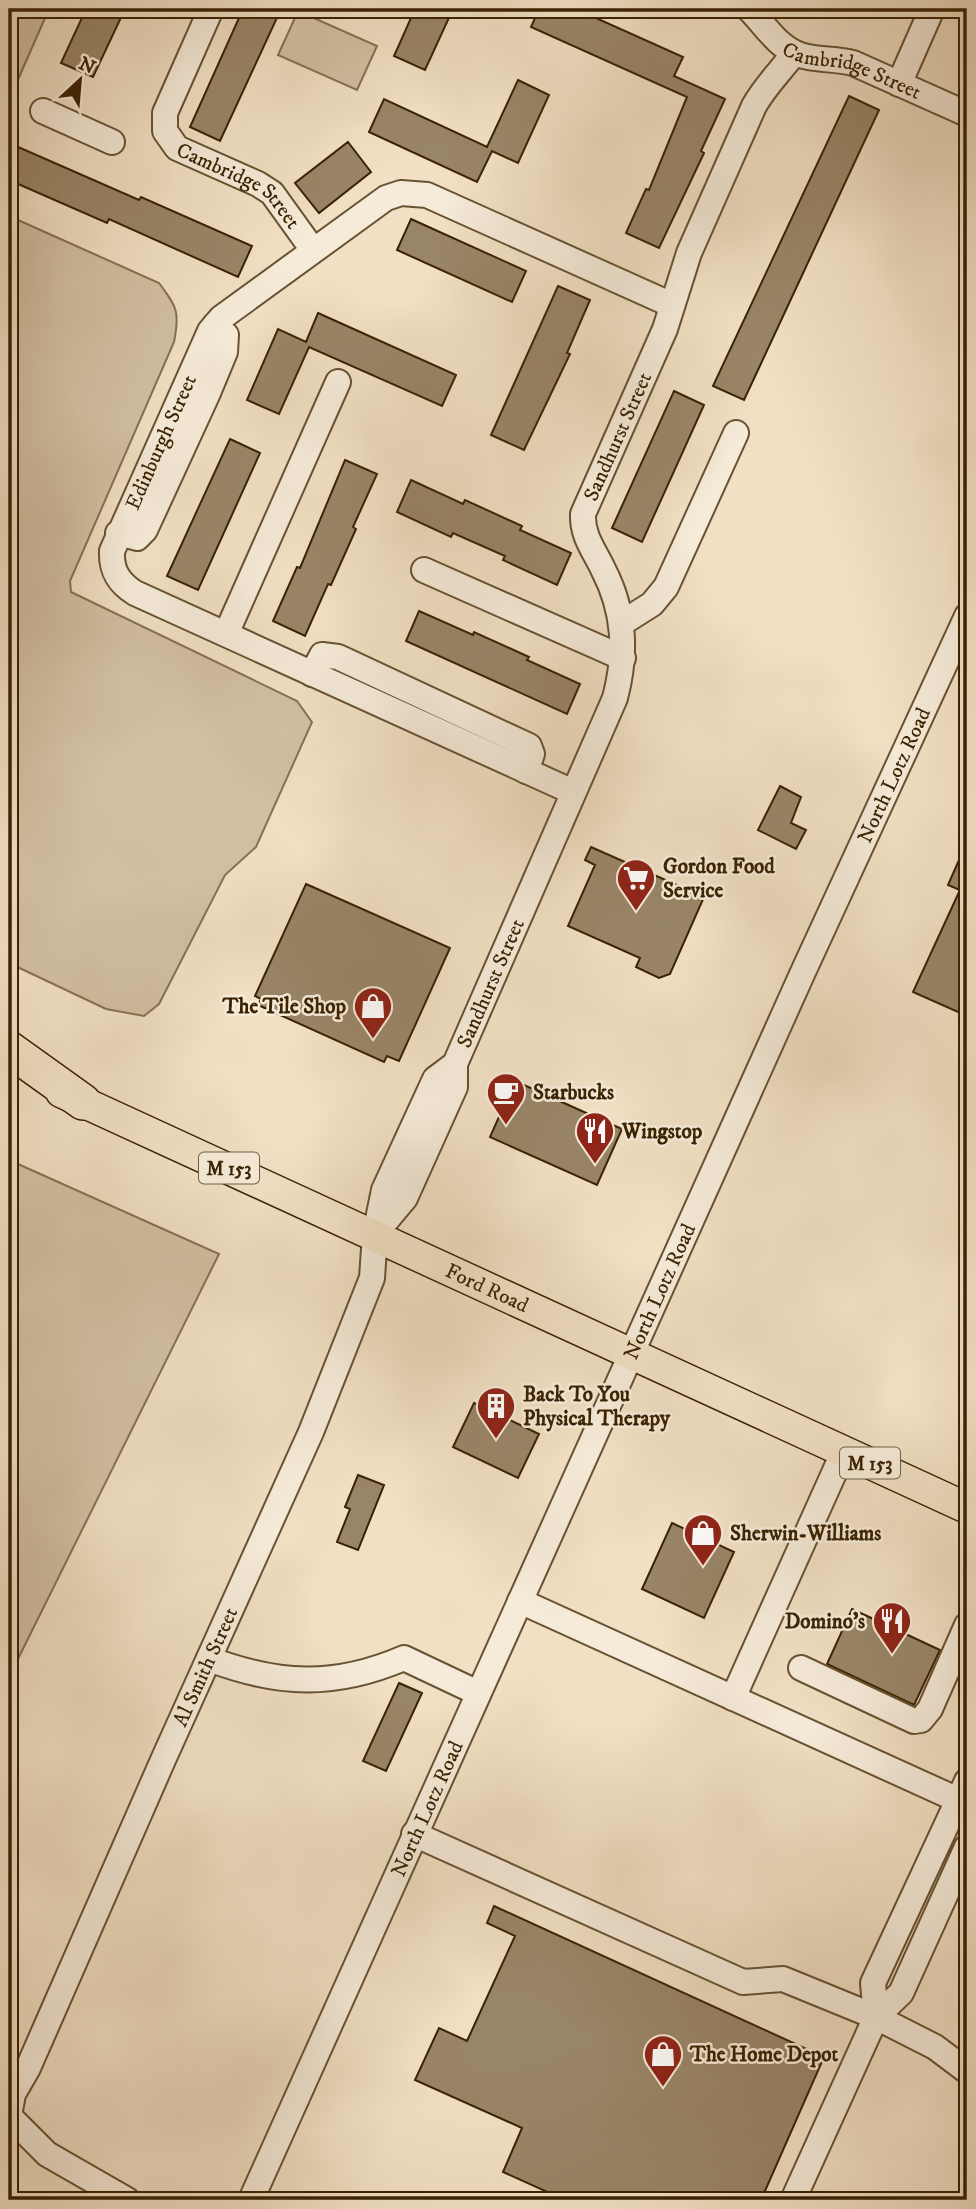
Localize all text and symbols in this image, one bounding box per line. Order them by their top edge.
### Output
street label: Cambridge Street [777,36,925,106]
north arrow [46,46,116,116]
text: N [75,52,99,80]
street label: Cambridge Street [172,137,306,235]
street label: Sandhurst Street [578,368,658,505]
street label: Edinburgh Street [120,371,203,514]
street label: North Lotz Road [852,703,937,848]
place label: Gordon Food Service [663,854,775,904]
supermarket icon: Gordon Food Service [615,857,657,912]
street label: Sandhurst Street [452,915,531,1052]
shop icon: The Tile Shop [352,985,394,1040]
place label: The Tile Shop [222,994,346,1020]
cafe icon: Starbucks [485,1071,527,1126]
place label: Starbucks [533,1080,614,1106]
restaurant icon: Wingstop [574,1110,616,1165]
place label: Wingstop [621,1119,703,1145]
road number: M 153 [199,1152,259,1184]
street label: North Lotz Road [618,1219,702,1364]
street label: Ford Road [441,1258,533,1319]
place label: Back To You Physical Therapy [523,1382,671,1432]
building icon: Back To You Physical Therapy [475,1385,517,1440]
road number: M 153 [840,1448,900,1478]
shop icon: Sherwin-Williams [682,1512,724,1567]
place label: Sherwin-Williams [730,1521,881,1547]
restaurant icon: Domino's [871,1600,913,1655]
street label: Al Smith Street [168,1603,244,1731]
place label: Domino's [785,1609,865,1635]
street label: North Lotz Road [386,1737,470,1881]
shop icon: The Home Depot [642,2033,684,2088]
place label: The Home Depot [689,2042,839,2068]

